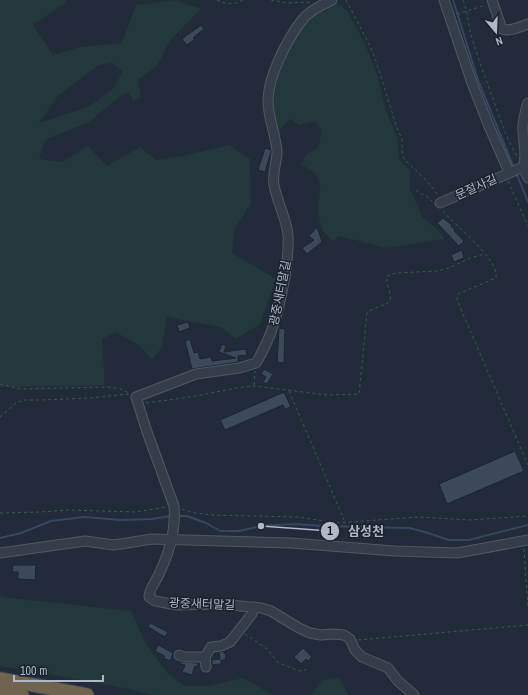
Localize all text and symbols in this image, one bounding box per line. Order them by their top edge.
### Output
north arrow [476,12,516,52]
text: N [494,34,505,49]
street label: 문절사길 [453,171,499,203]
street label: 광중새터말길 [266,259,294,327]
callout: 삼성천 [320,519,392,544]
text: 1 [327,523,333,539]
text: 삼성천 [348,523,384,540]
street label: 광중새터말길 [169,595,235,613]
scale bar [14,657,103,683]
text: 100 m [20,663,47,679]

